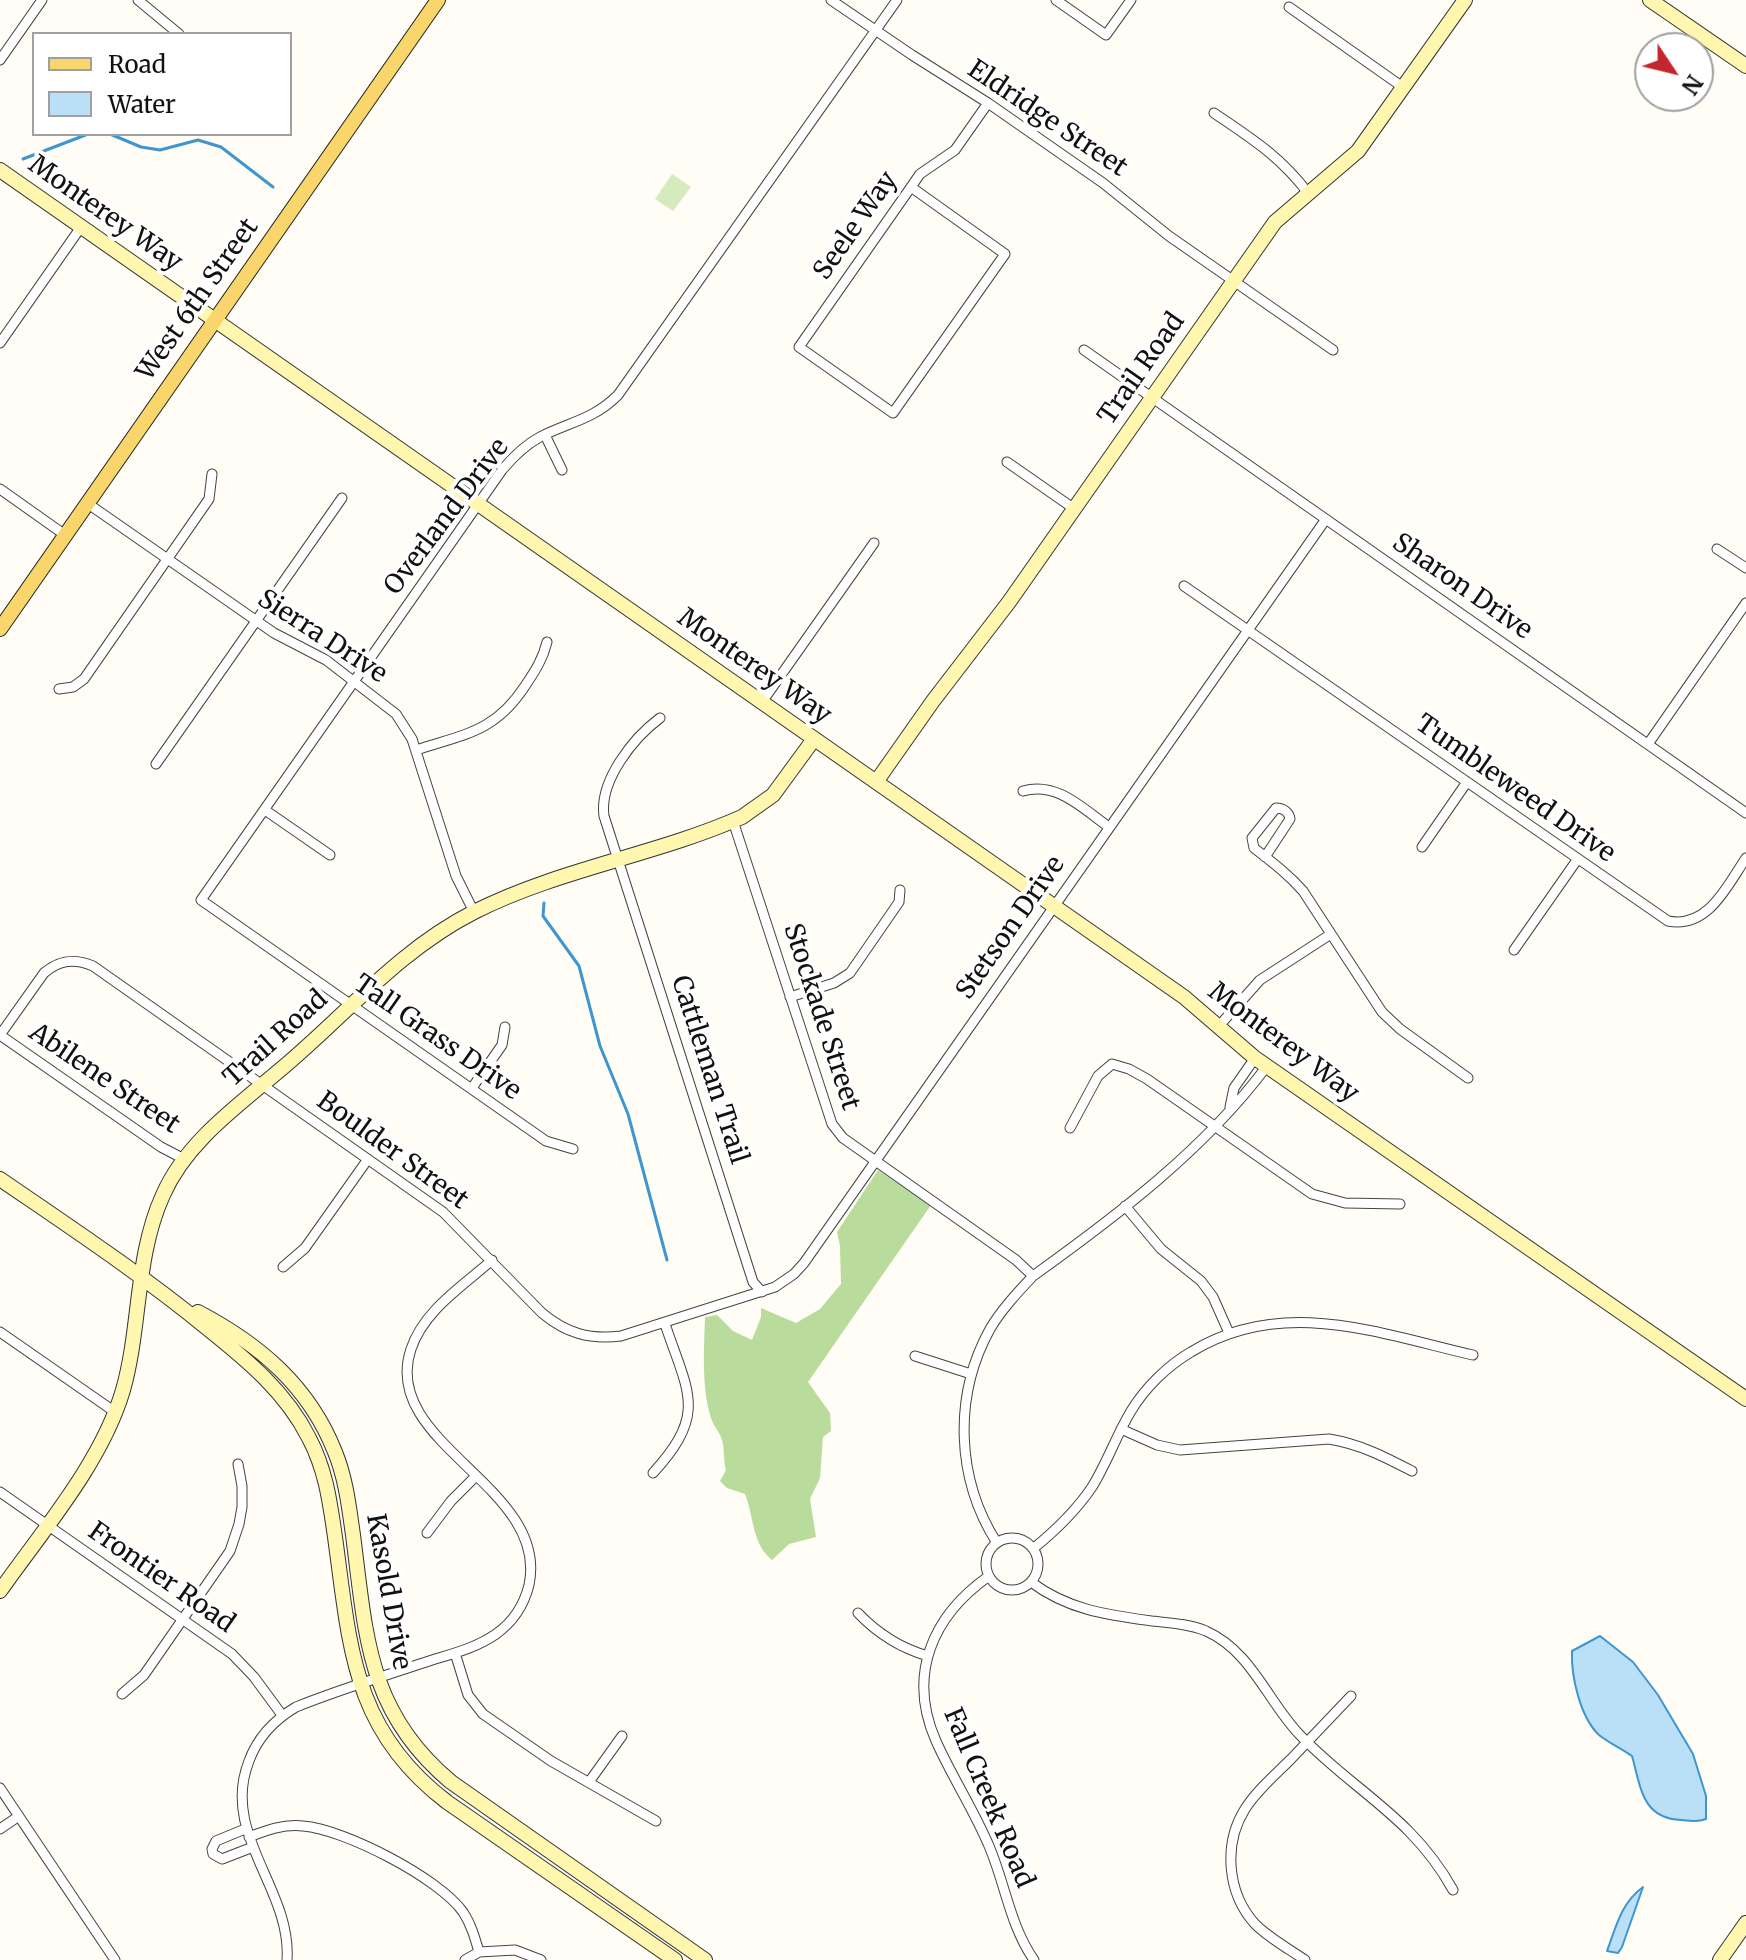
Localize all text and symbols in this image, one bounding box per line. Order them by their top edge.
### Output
legend [32,32,292,136]
north arrow [1634,32,1714,112]
text: Road [108,49,166,80]
street label: Eldridge Street [961,54,1133,184]
text: N [1676,69,1708,100]
text: Water [108,89,176,120]
street label: Monterey Way [22,150,188,278]
street label: Seele Way [807,166,905,286]
street label: West 6th Street [131,213,265,387]
street label: Trail Road [1092,307,1192,431]
street label: Overland Drive [378,433,516,601]
street label: Sharon Drive [1386,527,1538,647]
street label: Sierra Drive [252,584,392,690]
street label: Monterey Way [671,603,837,731]
street label: Tumbleweed Drive [1409,709,1621,869]
street label: Stetson Drive [950,850,1072,1006]
street label: Stockade Street [776,920,866,1114]
street label: Tall Grass Drive [347,969,527,1107]
street label: Cattleman Trail [664,972,754,1168]
street label: Monterey Way [1202,976,1364,1110]
street label: Trail Road [218,984,334,1094]
street label: Abilene Street [23,1017,185,1141]
street label: Boulder Street [310,1086,474,1216]
street label: Kasold Drive [359,1512,417,1672]
street label: Frontier Road [82,1516,240,1640]
street label: Fall Creek Road [936,1703,1040,1893]

